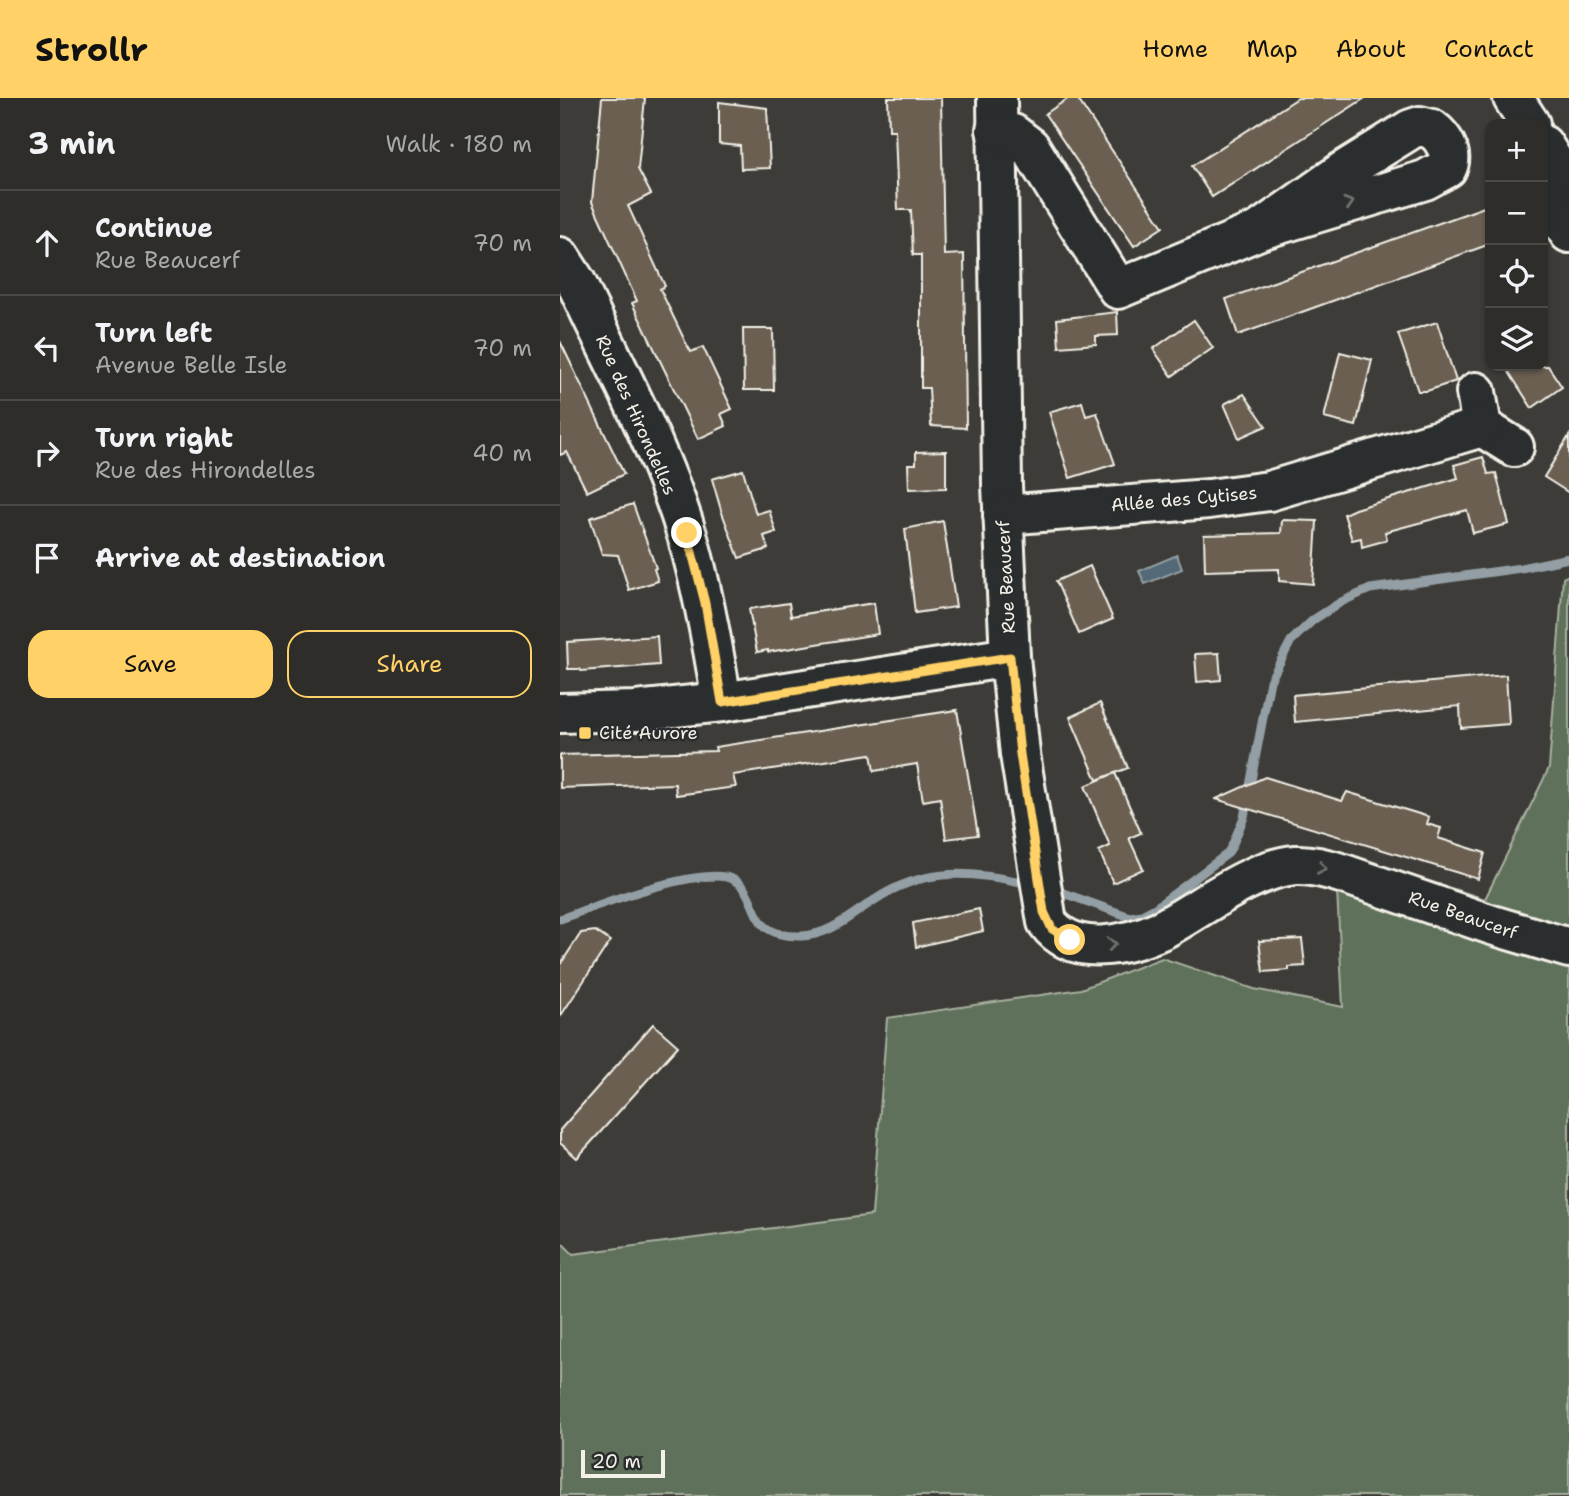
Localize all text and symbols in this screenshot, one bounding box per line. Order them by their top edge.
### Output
text: Strollr [35,27,148,72]
text: Home [1142,33,1208,65]
text: Map [1246,33,1298,65]
text: About [1336,33,1406,65]
text: Contact [1444,33,1534,65]
map controls [1485,119,1548,371]
button: + [1485,119,1548,182]
text: 3 min [28,123,115,164]
text: Walk · 180 m [386,129,532,159]
button: − [1485,182,1548,245]
one-way arrow [1343,196,1355,211]
text: Continue [95,210,213,245]
icon: ahead [28,224,66,262]
text: 70 m [473,228,532,258]
text: Rue Beaucerf [95,245,240,275]
button: locate [1485,245,1548,308]
button: layers [1485,308,1548,371]
text: Turn left [95,315,212,350]
icon: left [28,329,66,367]
street label: Rue des Hirondelles [590,331,682,499]
text: 70 m [473,333,532,363]
text: Avenue Belle Isle [95,350,288,380]
text: Turn right [95,420,233,455]
icon: right [28,434,66,472]
text: 40 m [472,438,532,468]
text: Rue des Hirondelles [95,455,316,485]
street label: Allée des Cytises [1110,481,1258,517]
route end [671,517,702,548]
street label: Rue Beaucerf [991,519,1021,634]
icon: arrive [28,539,66,577]
text: Arrive at destination [95,540,385,575]
button: Save [28,630,273,698]
button: Share [287,630,532,698]
place label: Cité Aurore [599,721,698,745]
marker: Cité Aurore [577,725,593,741]
one-way arrow [1316,860,1328,875]
street label: Rue Beaucerf [1405,885,1521,945]
route start [1054,924,1085,955]
one-way arrow [1106,936,1118,951]
scale bar [581,1447,665,1479]
text: 20 m [592,1449,641,1474]

